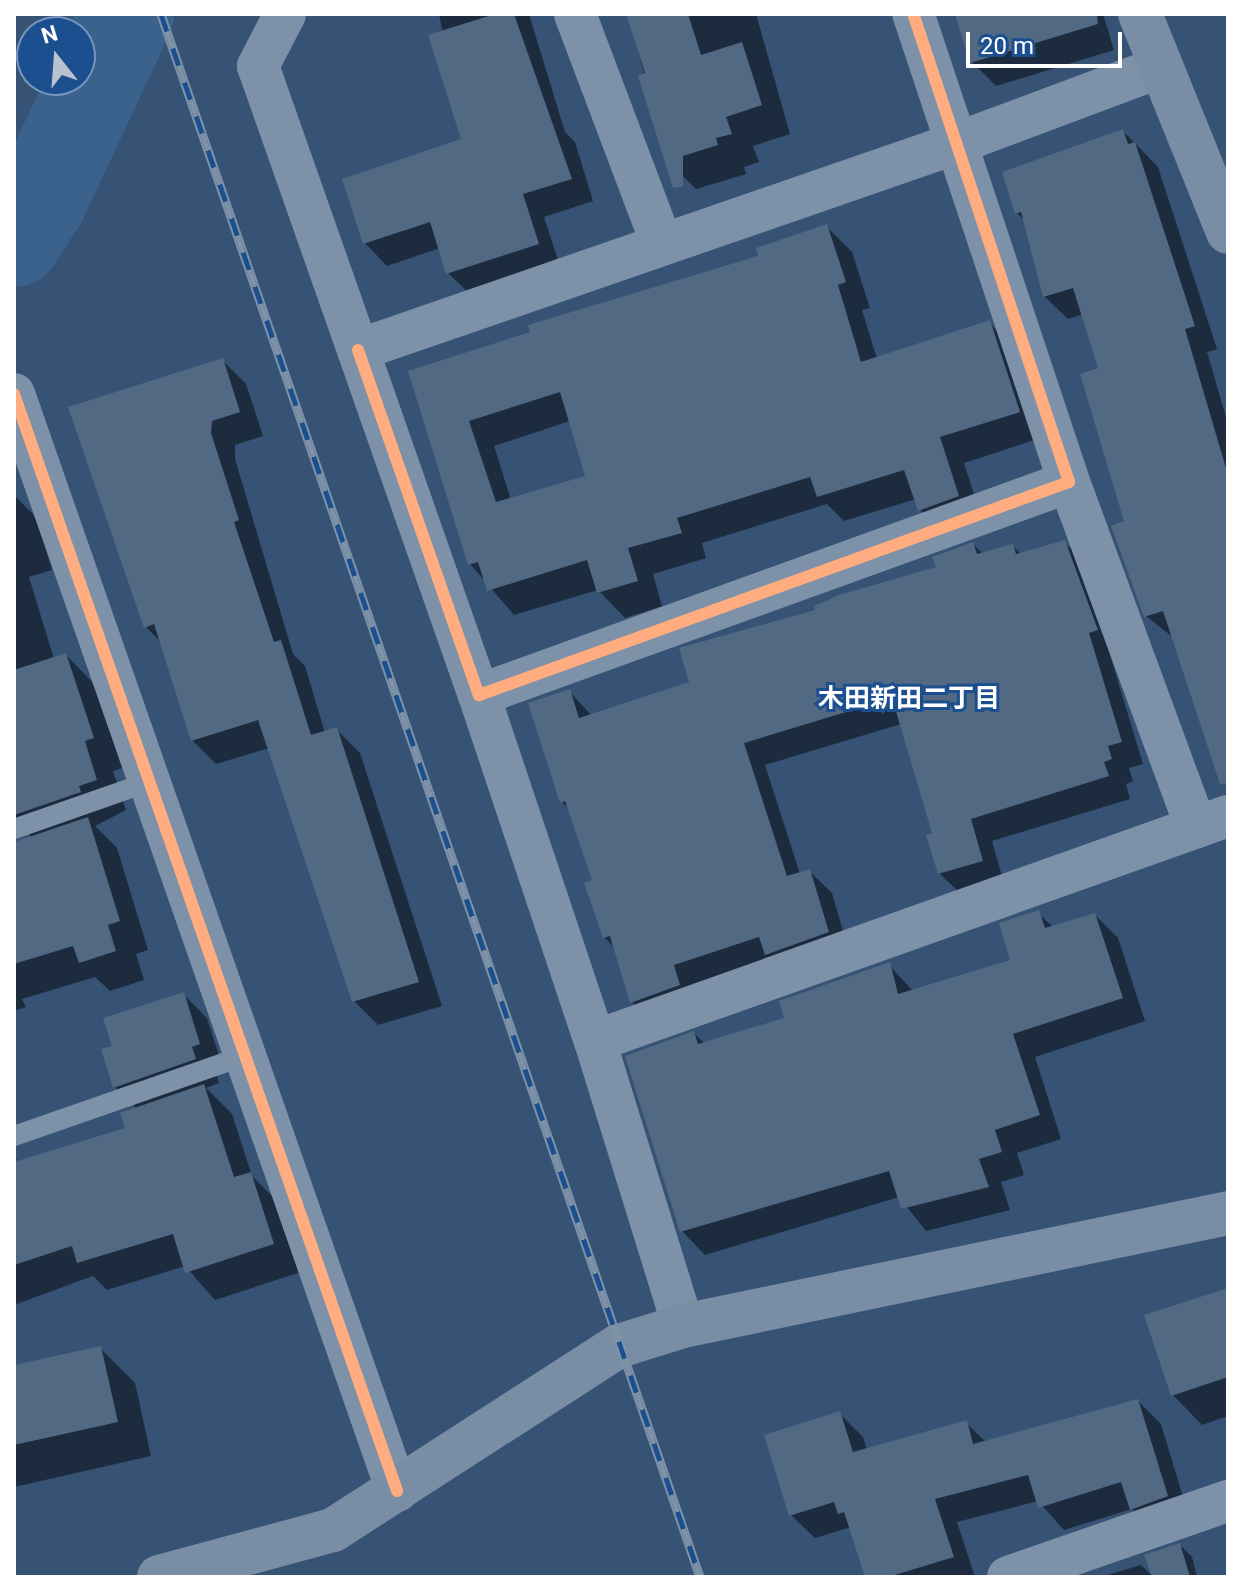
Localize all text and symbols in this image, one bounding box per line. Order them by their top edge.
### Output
north arrow [16,16,96,96]
scale bar [970,16,1126,66]
text: N [38,20,61,49]
text: 20 m [980,32,1034,60]
district label: 木田新田二丁目 [818,683,1000,715]

